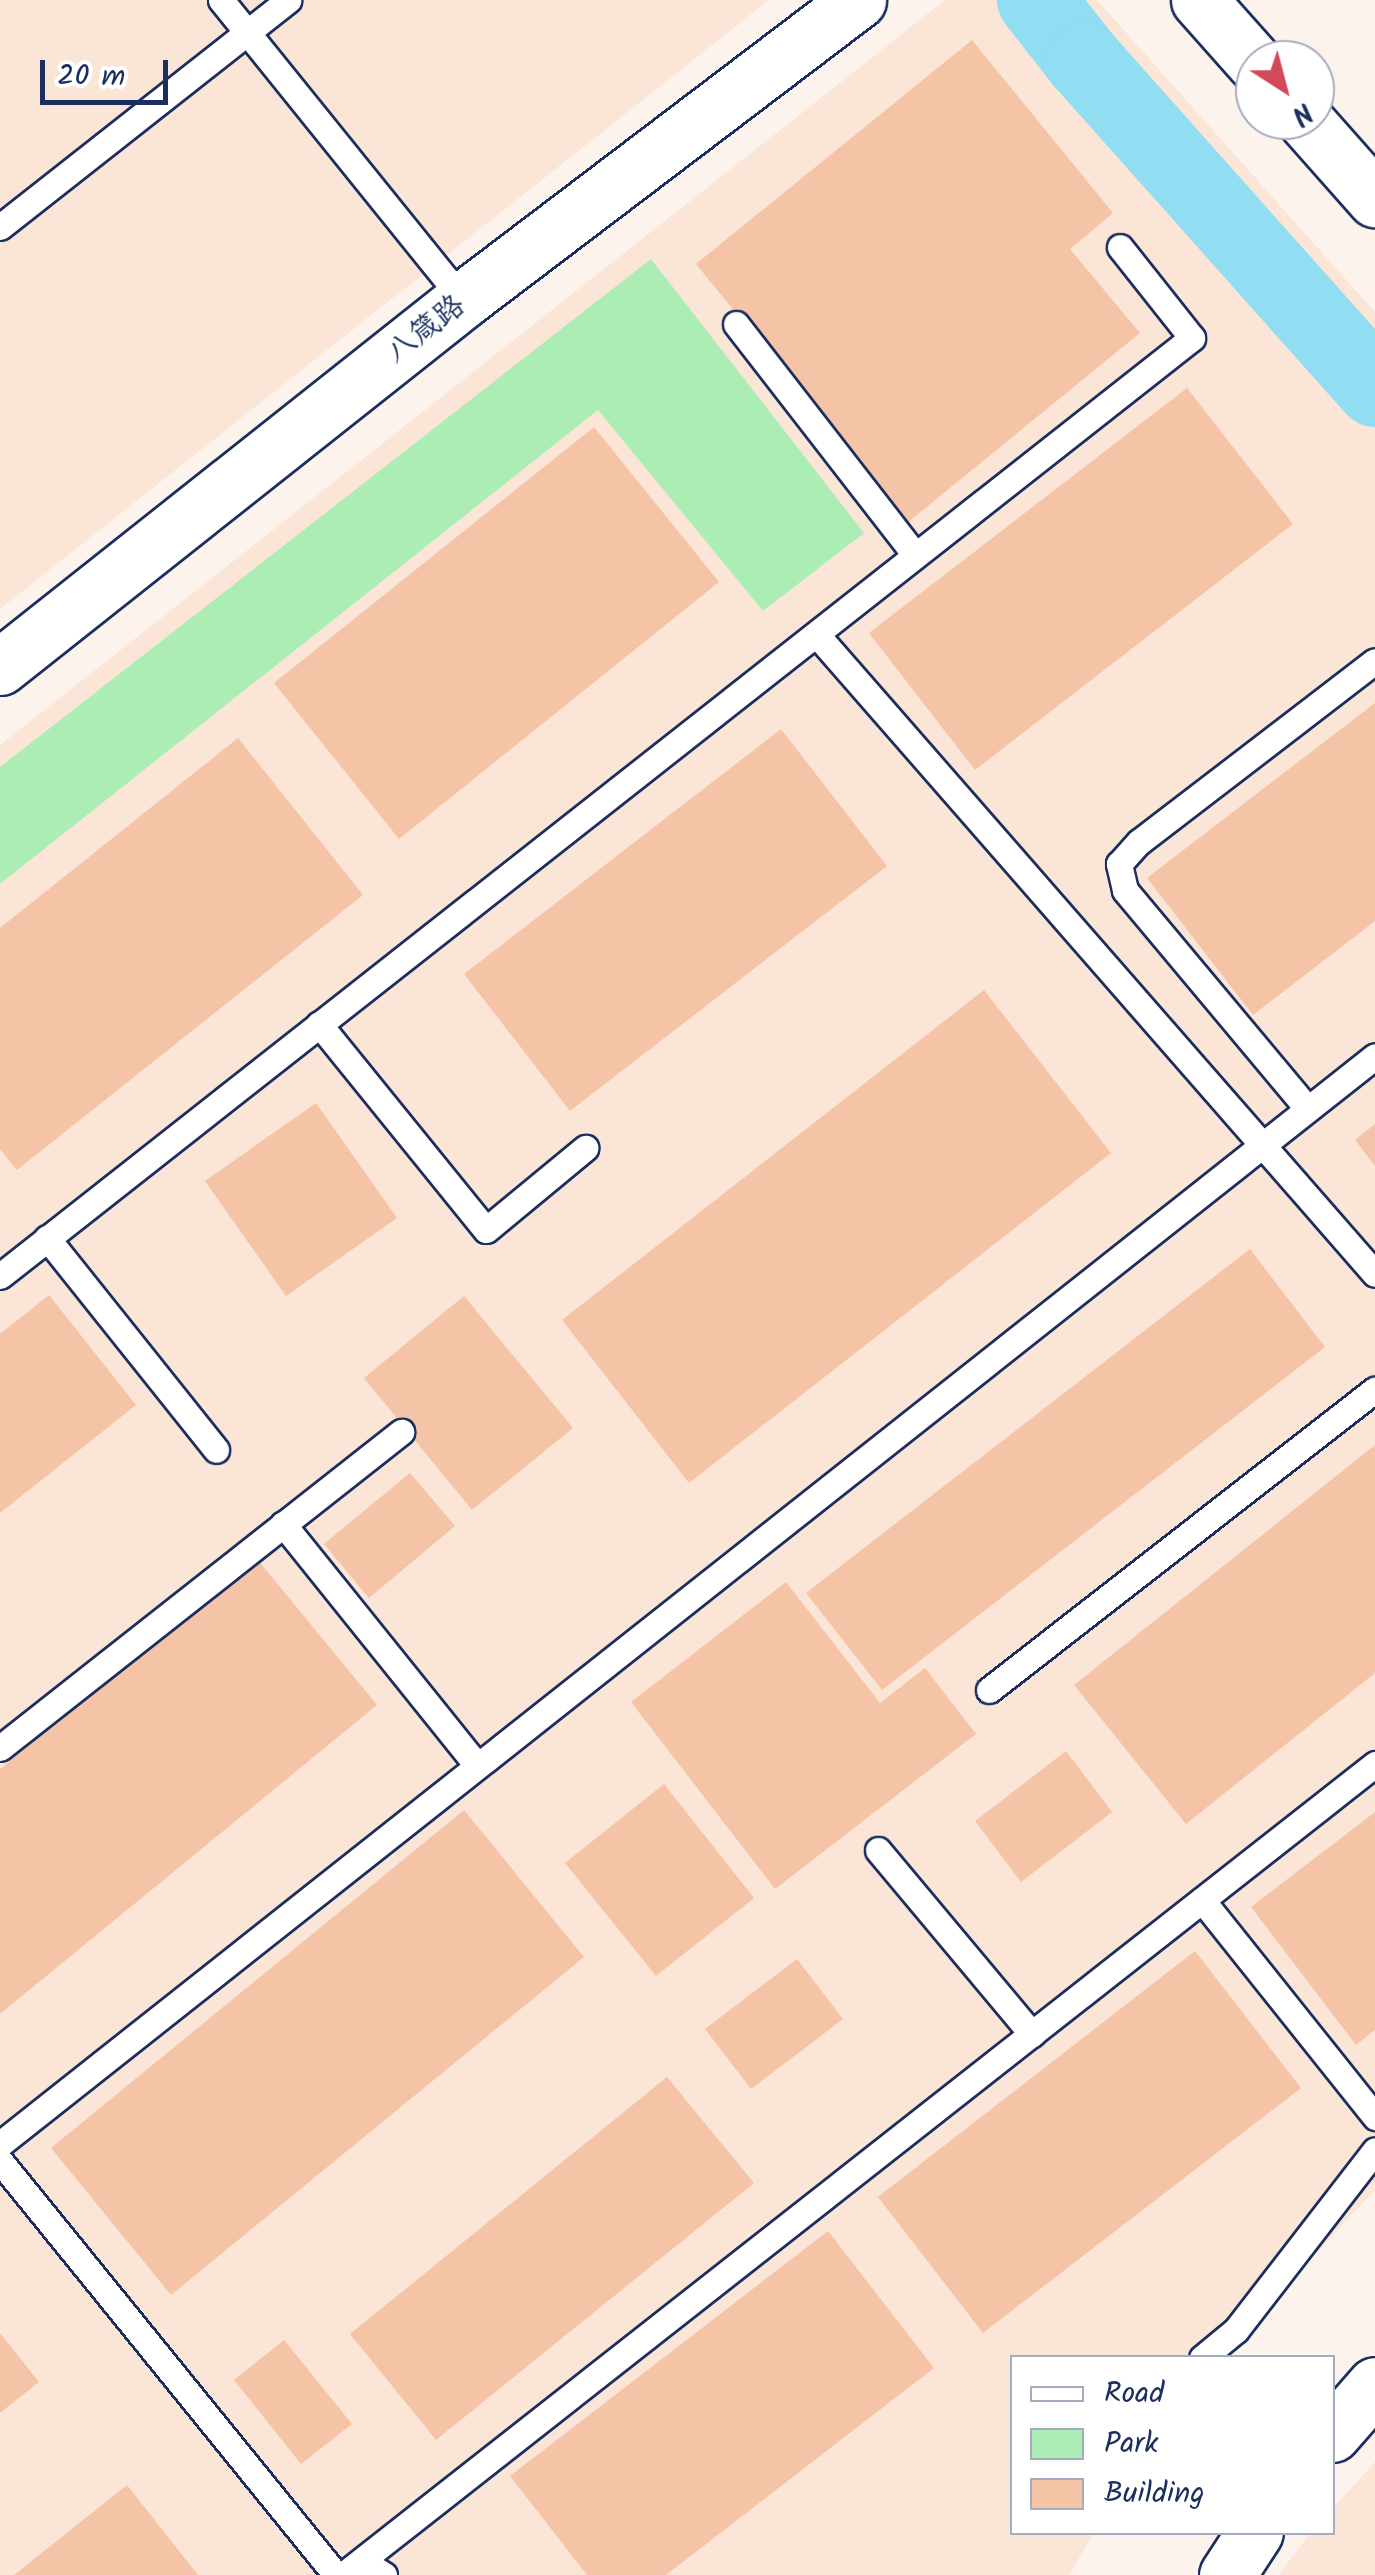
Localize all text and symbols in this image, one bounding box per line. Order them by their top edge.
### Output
scale bar [45,40,172,102]
north arrow [1235,40,1335,140]
text: 20 m [57,53,125,101]
text: N [1281,90,1322,136]
street label: 八箴路 [379,288,473,372]
legend [1010,2355,1335,2535]
text: Road [1104,2370,1164,2418]
text: Park [1104,2420,1158,2468]
text: Building [1104,2470,1204,2518]

